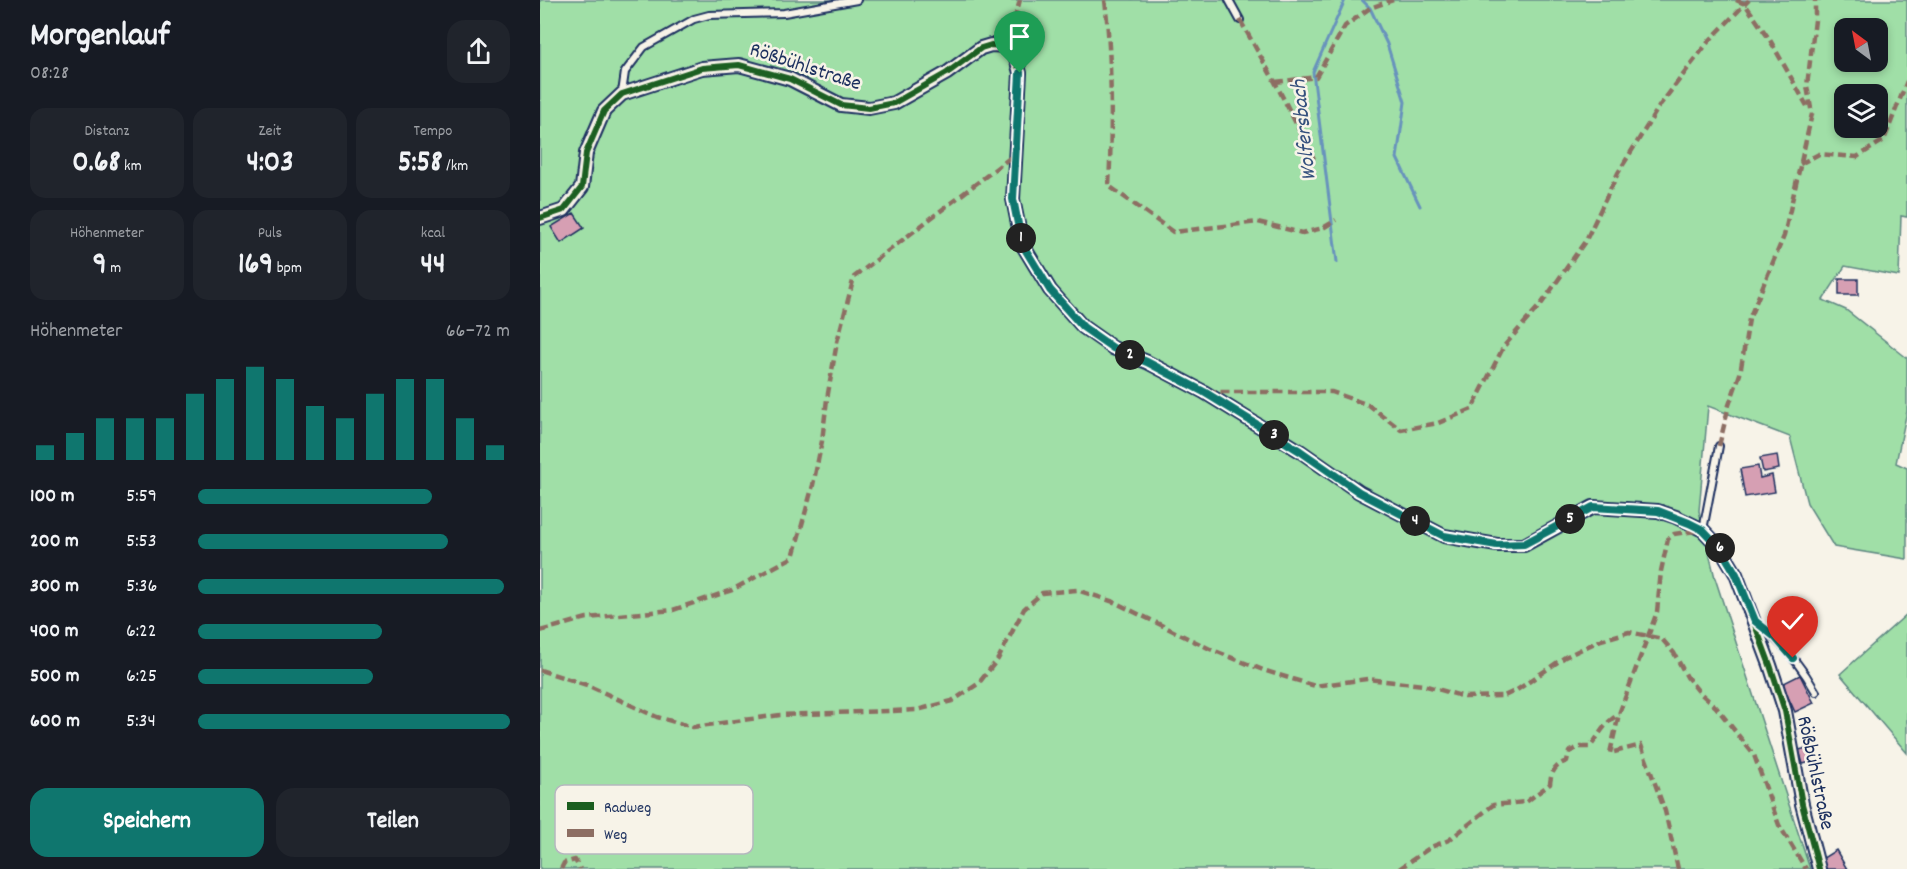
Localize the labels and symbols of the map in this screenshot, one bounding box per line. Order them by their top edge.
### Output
pin [994,11,1045,73]
north arrow [1834,18,1888,72]
street label: Rößbühlstraße [745,36,865,100]
water label: Wolfersbach [1284,77,1326,182]
pin: 1 [1006,223,1036,253]
pin: 2 [1115,340,1145,370]
pin: 3 [1259,420,1289,450]
pin: 5 [1555,504,1585,534]
pin: 4 [1400,506,1430,536]
pin: 6 [1705,533,1735,563]
pin [1767,596,1818,658]
street label: Rößbühlstraße [1787,713,1841,833]
legend [555,785,753,854]
text: Radweg [604,797,651,820]
text: Weg [604,824,627,847]

